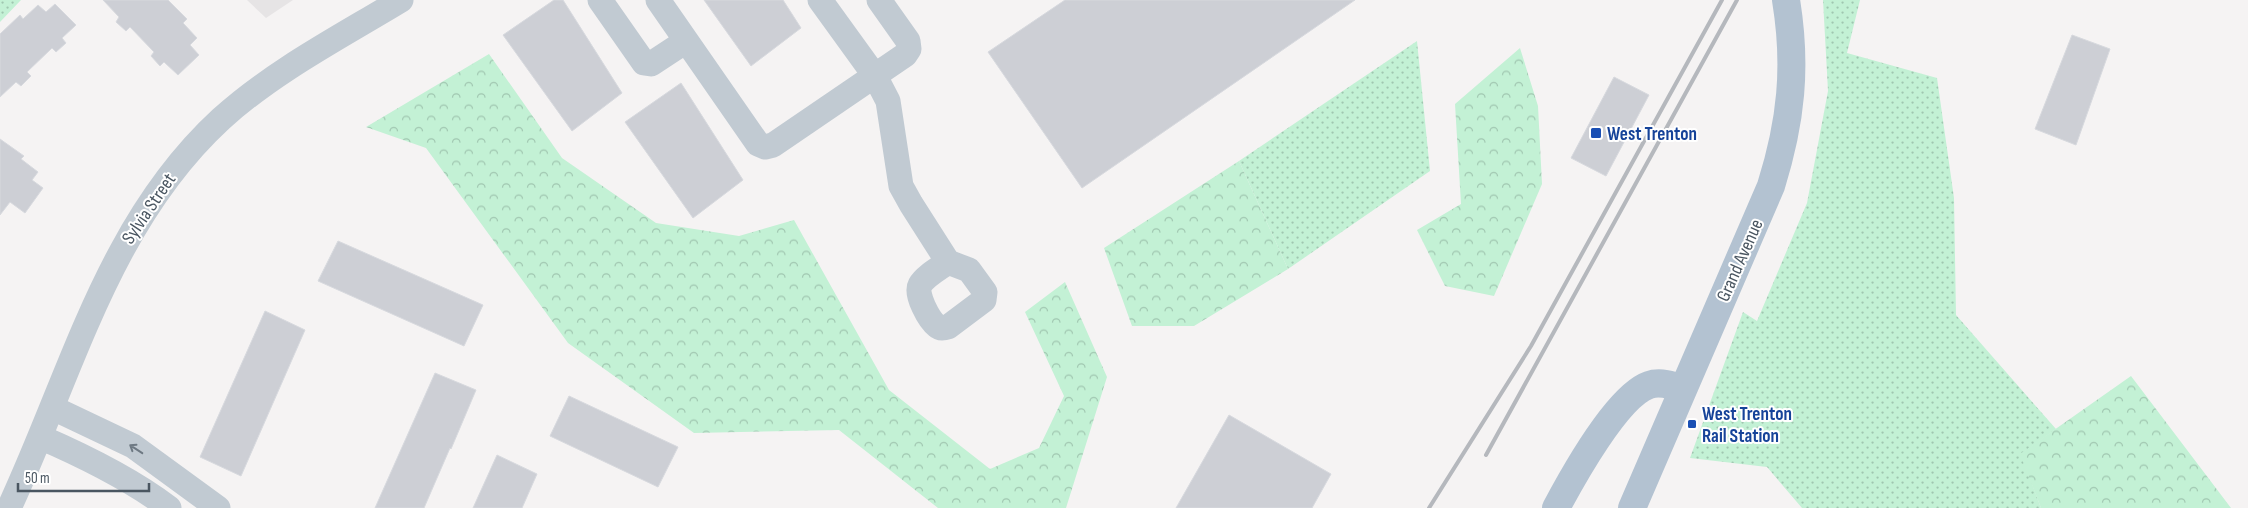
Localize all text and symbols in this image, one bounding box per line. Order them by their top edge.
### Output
place label: West Trenton [1607,123,1697,146]
marker: West Trenton [1589,126,1603,140]
street label: Sylvia Street [117,169,181,249]
street label: Grand Avenue [1712,216,1769,305]
place label: West Trenton Rail Station [1702,403,1792,448]
marker: West Trenton Rail Station [1686,418,1698,430]
one-way arrow [129,444,143,454]
scale bar [18,460,149,492]
text: 50 m [25,469,50,488]

